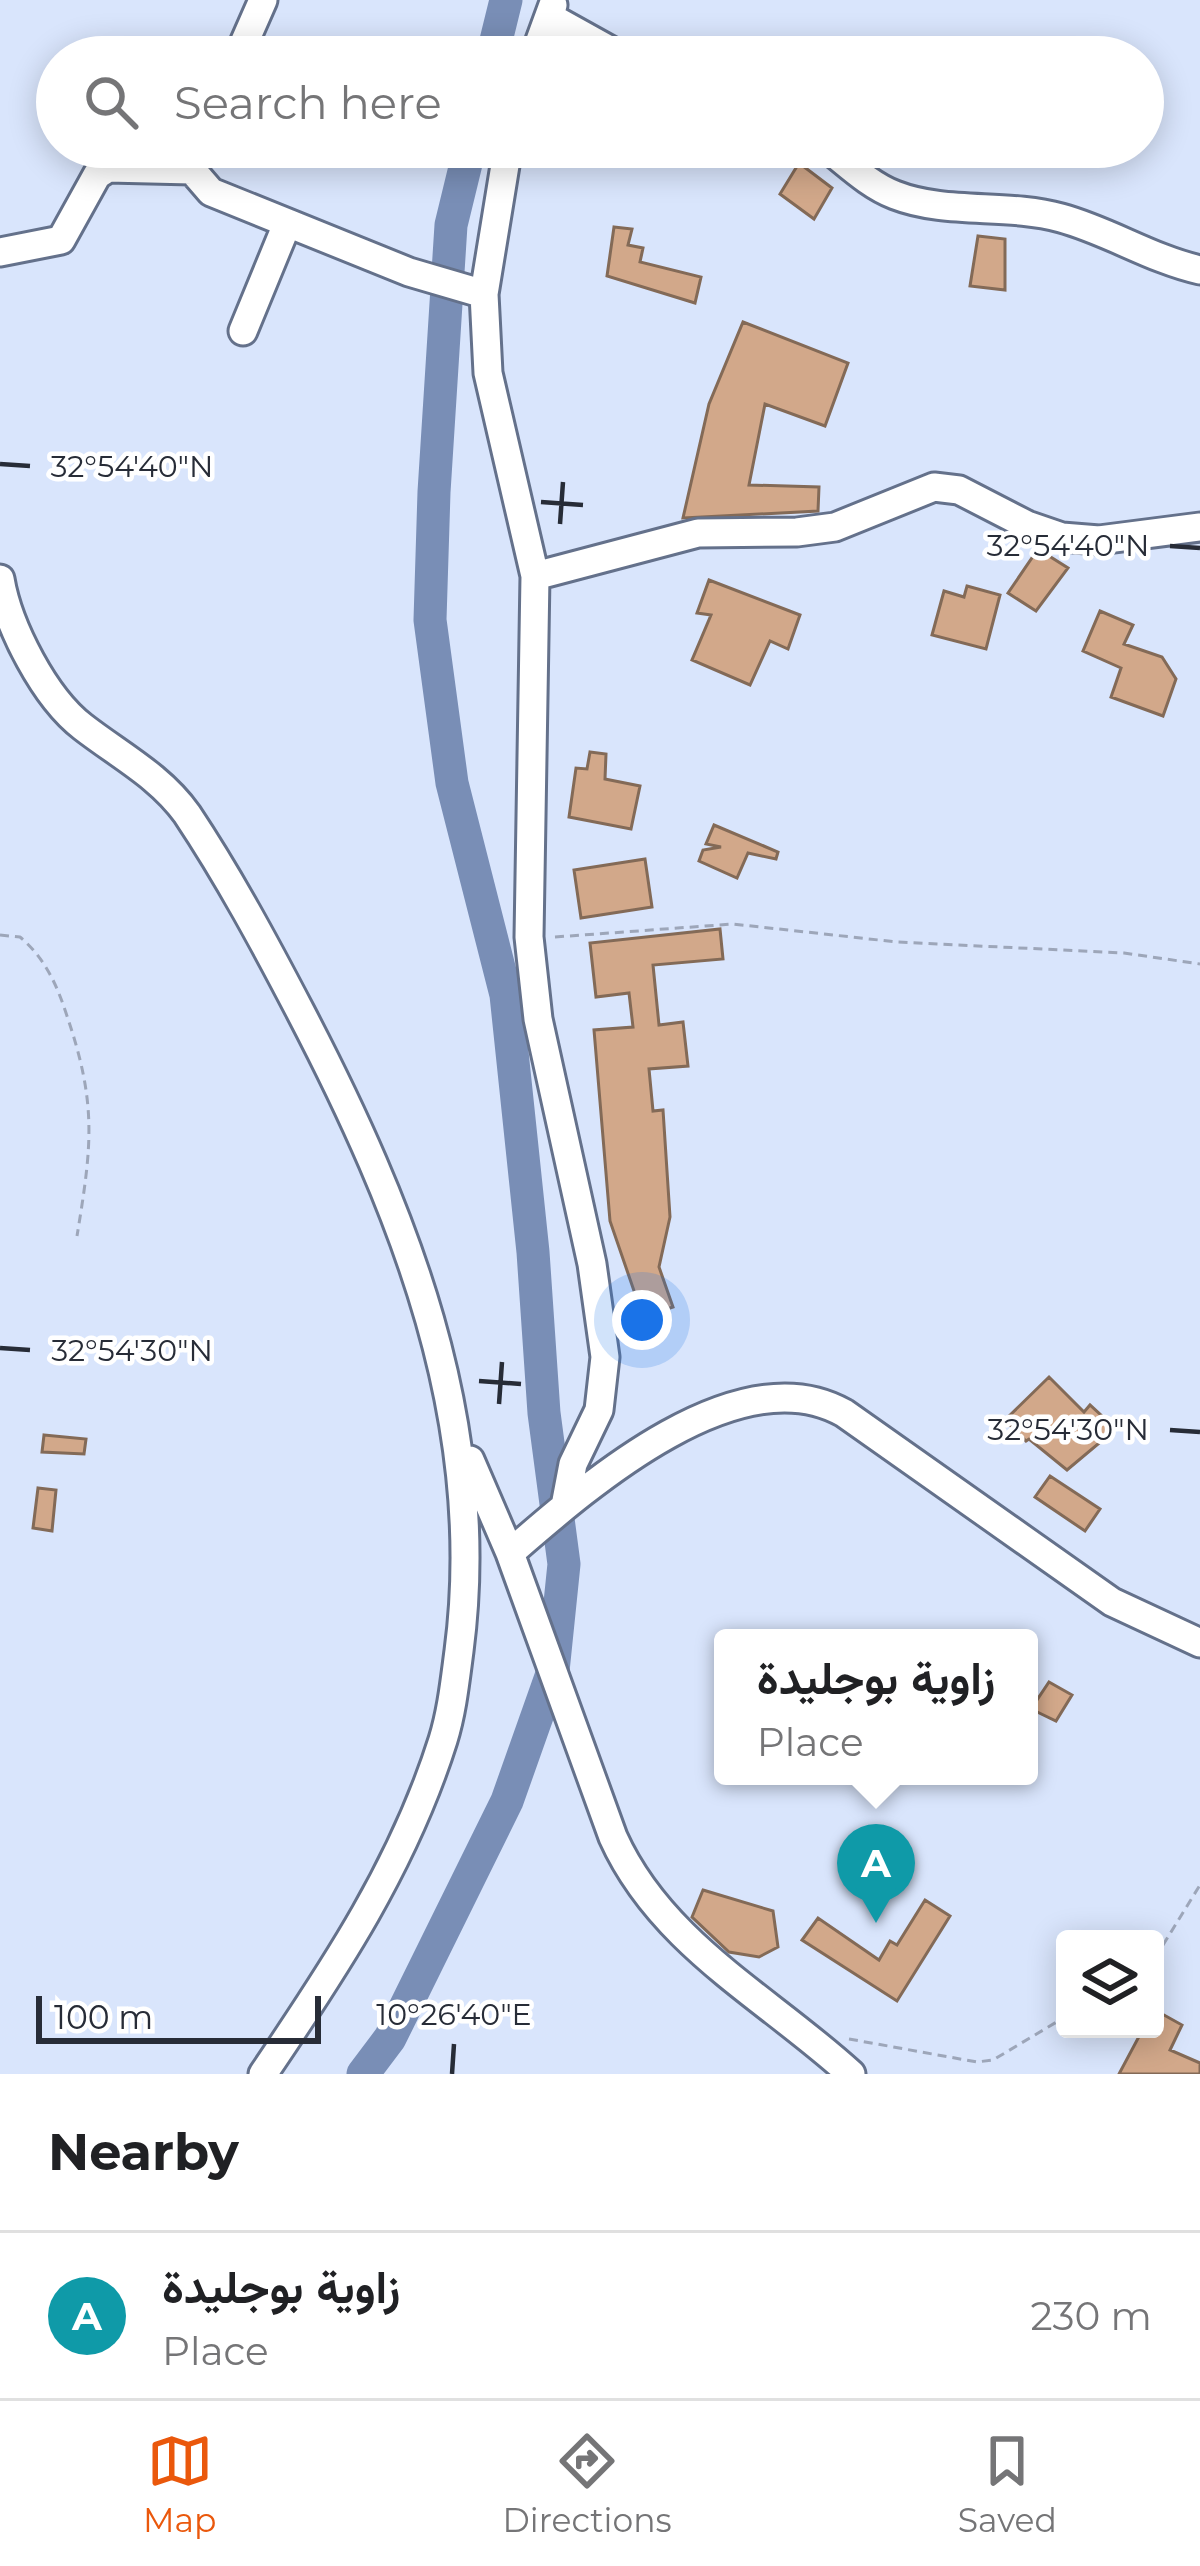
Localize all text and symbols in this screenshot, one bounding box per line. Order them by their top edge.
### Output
search box [36,36,1164,168]
icon: search [78,69,144,135]
text: Search here [174,75,442,130]
text: 32°54'40"N [51,448,213,485]
text: 32°54'40"N [987,527,1149,564]
your location [612,1290,672,1350]
text: 32°54'30"N [51,1332,213,1369]
text: 32°54'30"N [987,1411,1149,1448]
popup [714,1629,1038,1785]
text: زاوية بوجليدة [757,1650,995,1705]
text: Place [757,1718,863,1766]
pin: A [837,1824,915,1923]
map controls [1056,1930,1164,2038]
button: layers [1056,1930,1164,2038]
scale bar [36,1990,321,2043]
text: 10°26'40"E [376,1996,532,2033]
text: 100 m [54,1997,153,2037]
text: Nearby [48,2121,239,2183]
text: زاوية بوجليدة [162,2259,400,2314]
text: A [72,2292,102,2340]
text: 230 m [1030,2292,1152,2340]
text: Place [162,2327,269,2375]
tab: Map [143,2428,216,2540]
tab: Directions [503,2428,672,2540]
tab: Saved [958,2428,1057,2540]

